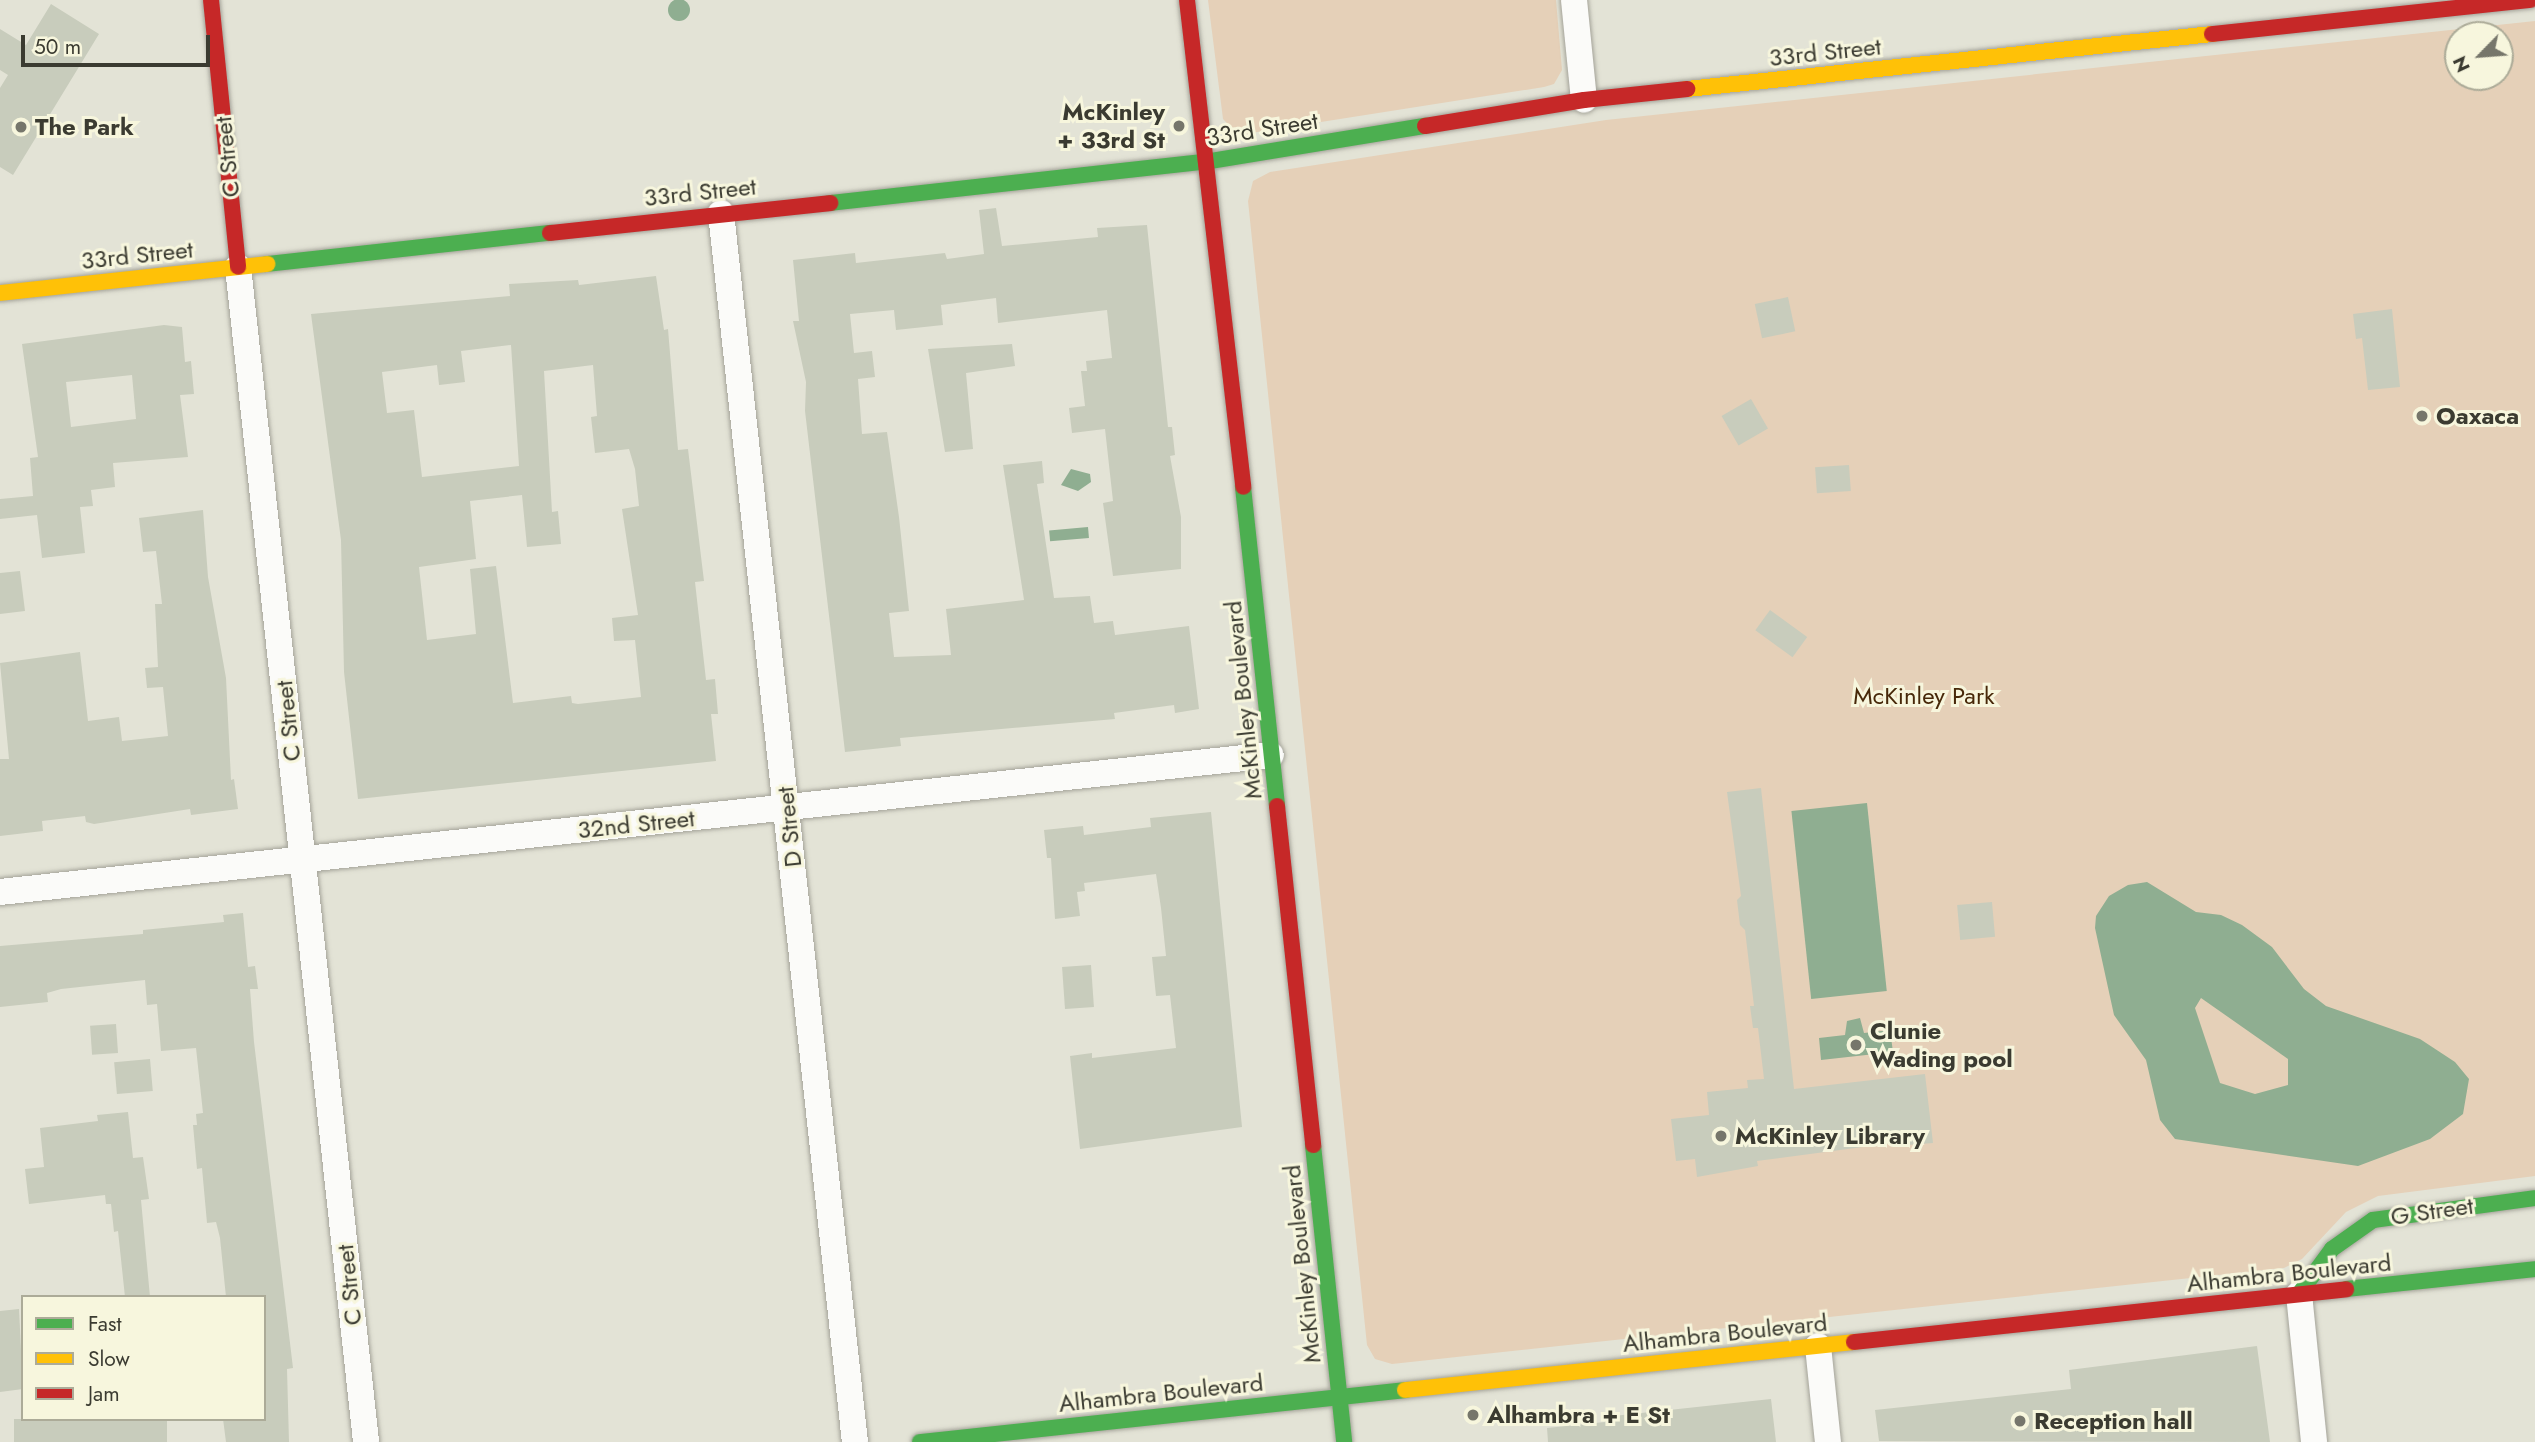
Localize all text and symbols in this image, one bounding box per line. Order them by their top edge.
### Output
scale bar [24,21,214,65]
north arrow [2444,21,2514,91]
text: 50 m [34,32,81,62]
street label: 33rd Street [1768,32,1882,72]
text: N [2446,52,2477,77]
place label: McKinley + 33rd St [1057,98,1165,154]
street label: 33rd Street [1204,106,1320,152]
place label: The Park [35,113,134,141]
street label: C Street [208,115,246,199]
marker: McKinley + 33rd St [1171,118,1187,134]
marker: The Park [13,119,29,135]
street label: 33rd Street [643,172,757,212]
street label: 33rd Street [80,235,194,275]
place label: Oaxaca [2436,402,2519,430]
marker: Oaxaca [2414,408,2430,424]
street label: McKinley Boulevard [1218,599,1268,801]
street label: C Street [269,679,307,763]
park label: McKinley Park [1853,682,1995,710]
street label: D Street [770,785,808,869]
street label: 32nd Street [576,804,696,844]
place label: Clunie Wading pool [1870,1017,2013,1073]
marker: Clunie Wading pool [1848,1037,1864,1053]
place label: McKinley Library [1735,1122,1925,1150]
marker: McKinley Library [1713,1128,1729,1144]
street label: McKinley Boulevard [1277,1163,1327,1365]
street label: G Street [2389,1191,2475,1231]
street label: C Street [330,1243,368,1327]
street label: Alhambra Boulevard [2185,1248,2393,1298]
legend [21,1295,266,1421]
street label: Alhambra Boulevard [1621,1308,1829,1358]
text: Fast [88,1309,121,1339]
text: Slow [88,1344,130,1374]
street label: Alhambra Boulevard [1057,1368,1265,1418]
text: Jam [88,1379,120,1409]
place label: Alhambra + E St [1487,1401,1670,1429]
marker: Alhambra + E St [1465,1407,1481,1423]
place label: Reception hall [2034,1407,2193,1435]
marker: Reception hall [2012,1413,2028,1429]

